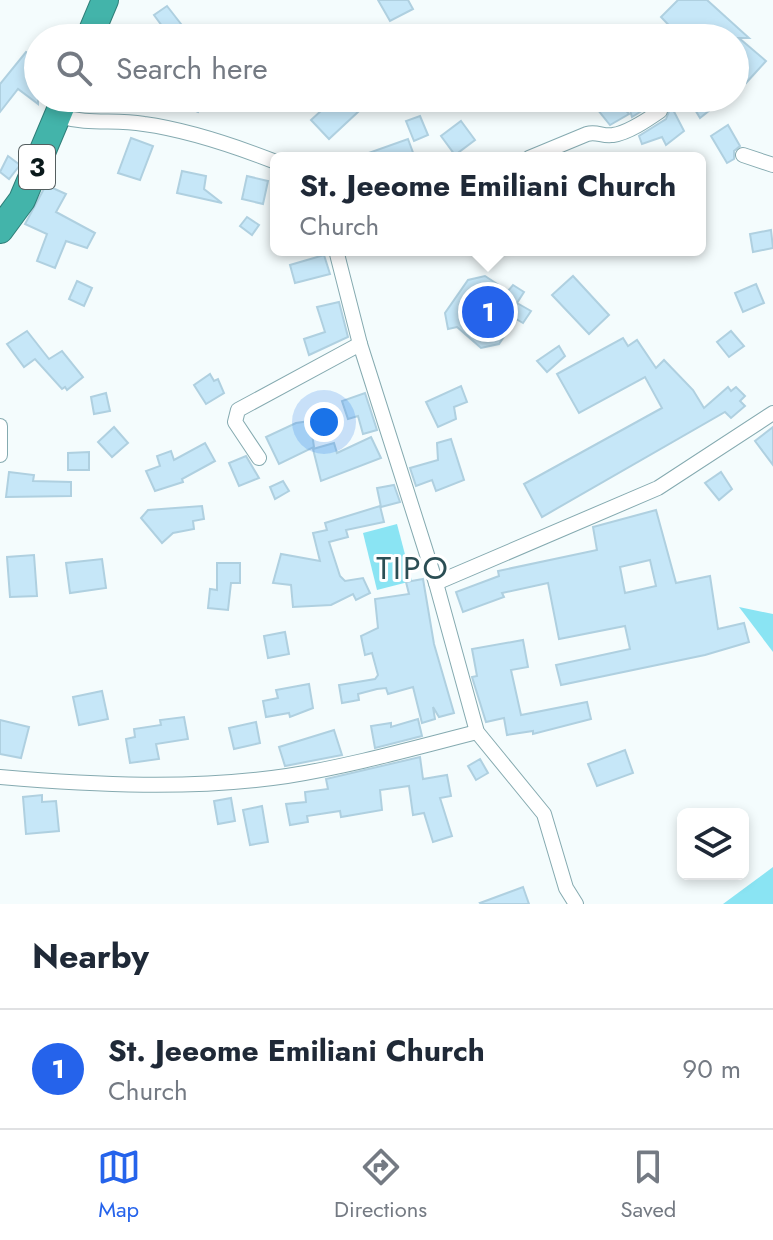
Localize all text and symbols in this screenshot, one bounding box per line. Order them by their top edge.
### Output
search box [24,24,749,112]
icon: search [52,46,96,90]
text: Search here [116,47,268,90]
road number: 3 [19,145,55,189]
popup [270,152,706,256]
text: St. Jeeome Emiliani Church [300,164,676,207]
text: Church [300,207,379,245]
pin: 1 [462,282,514,342]
your location [304,402,344,442]
district label: TIPO [376,545,450,591]
map controls [677,808,749,880]
button: layers [677,808,749,880]
text: Nearby [32,932,149,981]
text: St. Jeeome Emiliani Church [108,1029,485,1072]
text: 1 [51,1050,65,1088]
text: 90 m [682,1050,741,1088]
text: Church [108,1072,188,1110]
tab: Map [97,1145,141,1225]
tab: Directions [334,1145,427,1225]
tab: Saved [621,1145,676,1225]

